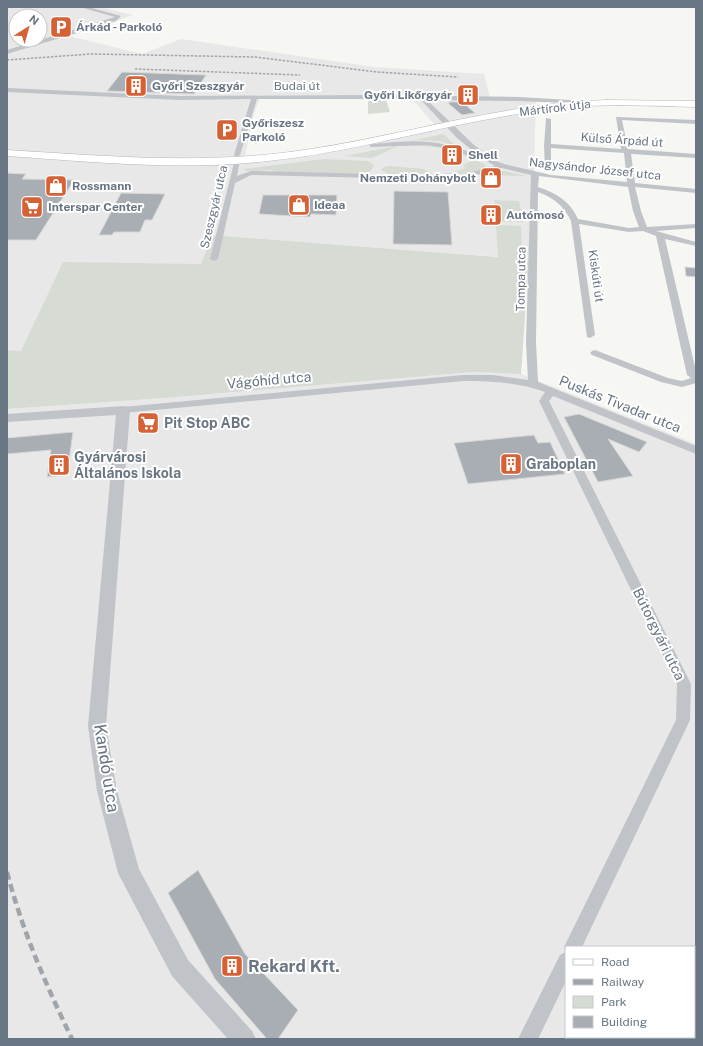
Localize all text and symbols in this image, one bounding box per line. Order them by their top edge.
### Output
north arrow [8,8,48,48]
text: N [27,13,41,27]
parking icon: Árkád - Parkoló [48,14,74,40]
place label: Árkád - Parkoló [76,20,163,34]
building icon: Győri Szeszgyár [123,73,149,99]
place label: Győri Szeszgyár [152,79,245,93]
street label: Budai út [274,79,320,93]
building icon: Győri Likőrgyár [455,82,481,108]
place label: Győri Likőrgyár [364,88,452,102]
street label: Mártírok útja [518,97,592,119]
place label: Győriszesz Parkoló [242,116,304,144]
parking icon: Győriszesz Parkoló [214,117,240,143]
street label: Külső Árpád út [580,130,664,150]
building icon: Shell [439,142,465,168]
place label: Shell [468,148,498,162]
street label: Nagysándor József utca [528,155,662,183]
street label: Szeszgyár utca [198,164,230,250]
shop icon: Nemzeti Dohánybolt [478,165,504,191]
place label: Nemzeti Dohánybolt [360,171,476,185]
shop icon: Rossmann [43,173,69,199]
place label: Rossmann [72,179,131,193]
shop icon: Ideaa [286,192,312,218]
supermarket icon: Interspar Center [19,194,45,220]
place label: Ideaa [314,198,345,212]
place label: Interspar Center [48,200,142,214]
building icon: Autómosó [478,202,504,228]
place label: Autómosó [506,208,564,222]
street label: Tompa utca [513,247,529,311]
street label: Kiskúti út [585,249,607,304]
street label: Vágóhíd utca [226,368,312,392]
street label: Puskás Tivadar utca [557,372,683,436]
supermarket icon: Pit Stop ABC [135,410,161,436]
place label: Pit Stop ABC [164,415,250,431]
place label: Gyárvárosi Általános Iskola [74,449,181,481]
building icon: Graboplan [498,451,524,477]
building icon: Gyárvárosi Általános Iskola [46,452,72,478]
place label: Graboplan [526,456,596,472]
street label: Bútorgyári utca [630,585,688,683]
street label: Kandó utca [90,722,124,814]
legend [565,946,695,1038]
building icon: Rekard Kft. [219,953,245,979]
text: Road [601,955,629,969]
place label: Rekard Kft. [248,956,340,976]
text: Railway [601,975,645,989]
text: Park [601,995,627,1009]
text: Building [601,1015,647,1029]

